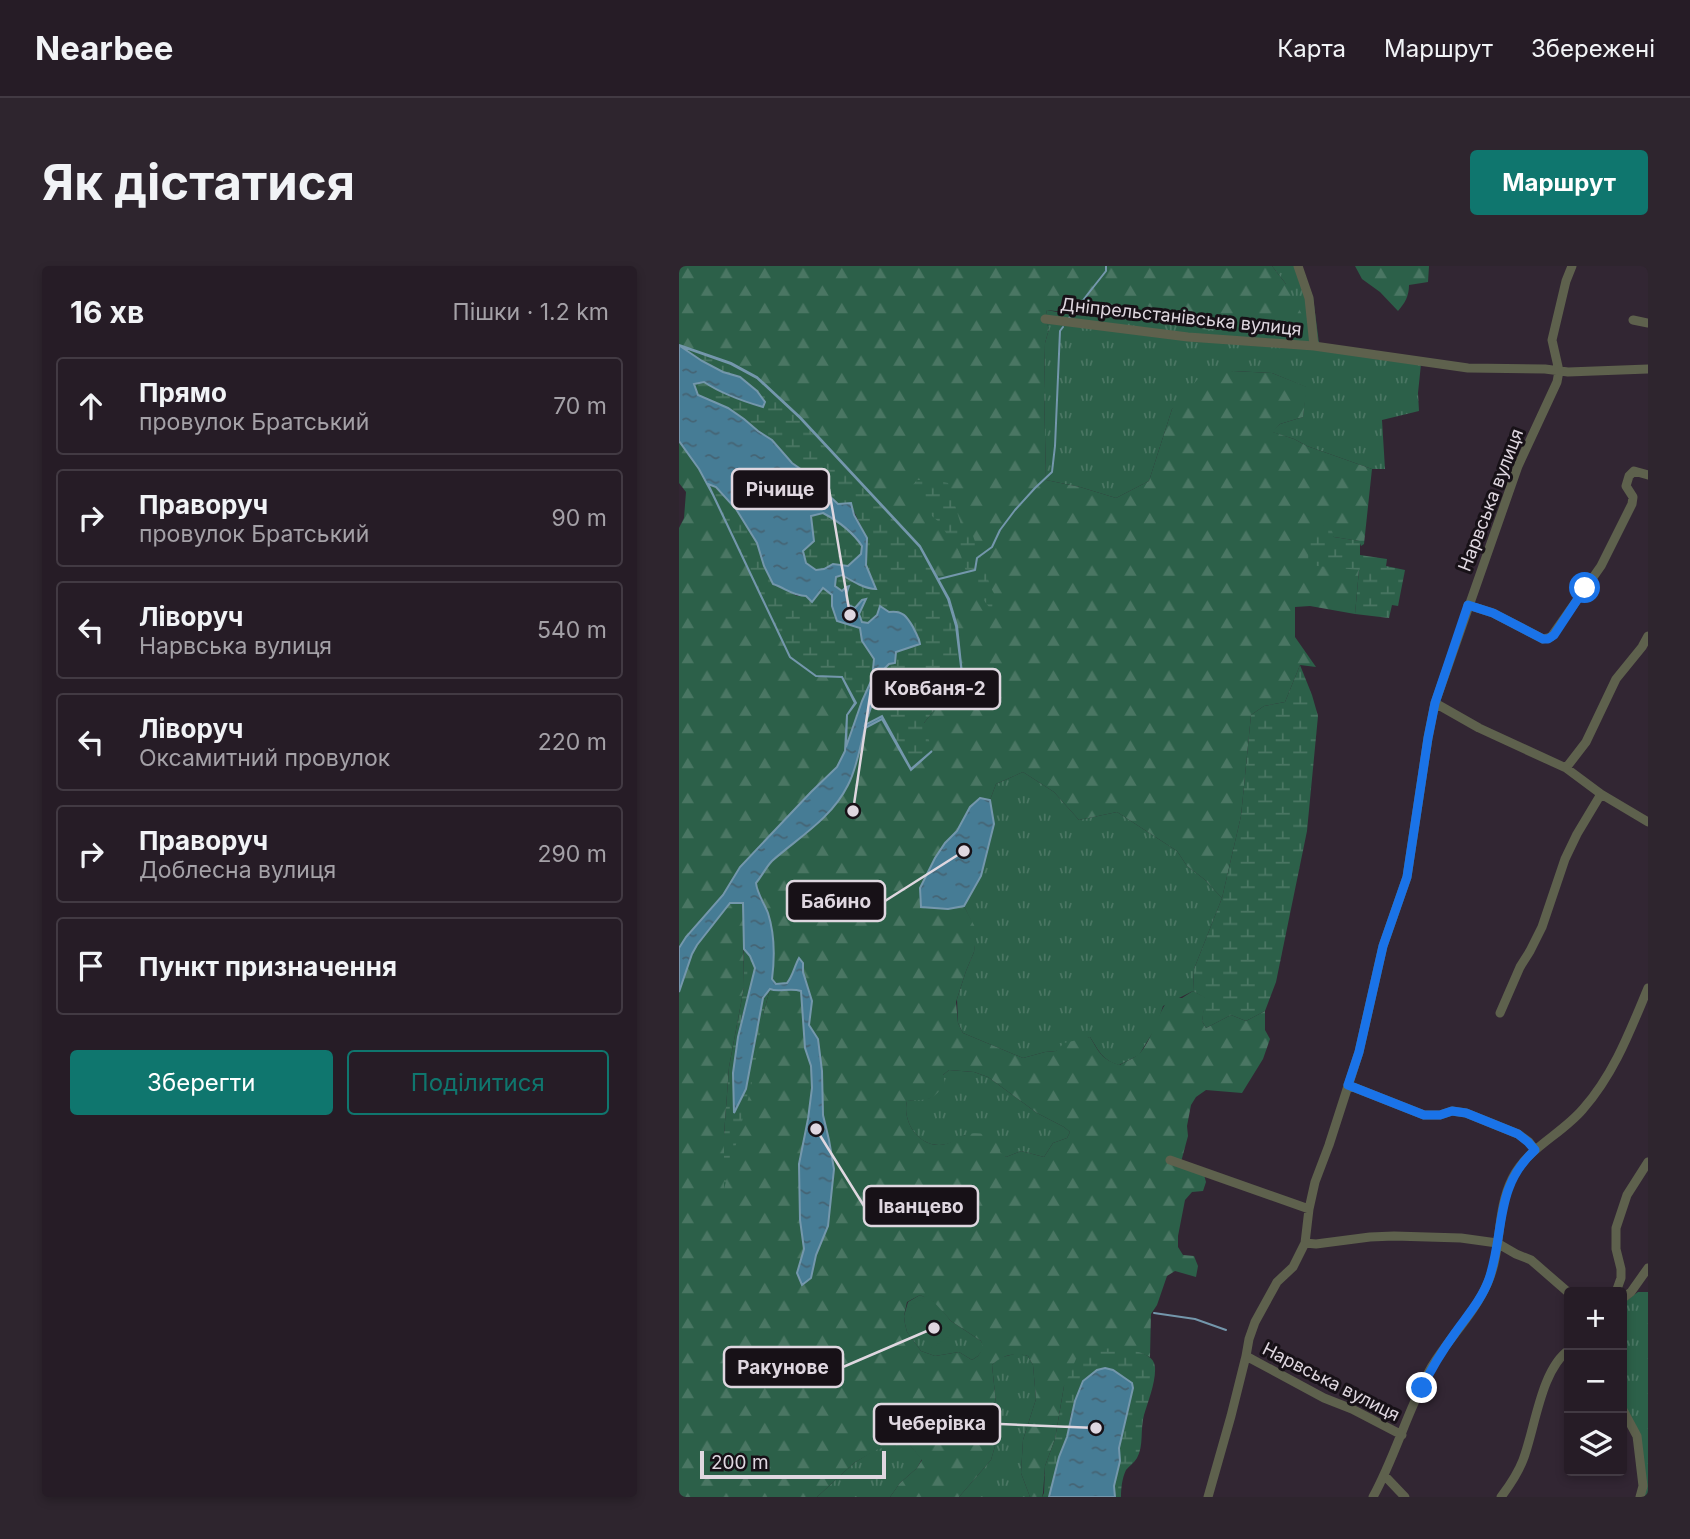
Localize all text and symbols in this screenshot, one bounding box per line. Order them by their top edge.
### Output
text: Nearbee [35,28,173,68]
text: Карта [1277,34,1346,63]
text: Маршрут [1384,34,1493,63]
text: Збережені [1531,34,1655,63]
button: Маршрут [1470,150,1648,215]
text: Як дістатися [42,153,355,212]
street label: Дніпрельстанівська вулиця [1059,293,1303,340]
text: 16 хв [70,294,144,330]
text: Пішки · 1.2 km [453,298,609,326]
text: Прямо [139,377,227,408]
icon: ahead [72,387,110,425]
text: 70 m [553,392,607,420]
text: провулок Братський [139,408,369,436]
street label: Нарвська вулиця [1454,426,1527,574]
callout: Річище [732,469,829,509]
text: Річище [746,478,814,501]
text: Праворуч [139,489,268,520]
icon: right [72,499,110,537]
text: 90 m [552,504,607,532]
text: провулок Братський [139,520,369,548]
route start [1569,572,1600,603]
text: Ліворуч [139,601,243,632]
icon: left [72,611,110,649]
text: 540 m [537,616,607,644]
text: Нарвська вулиця [139,632,332,660]
callout: Ковбаня-2 [871,669,1000,709]
text: Ковбаня-2 [884,677,986,700]
text: Ліворуч [139,713,243,744]
icon: left [72,723,110,761]
text: 220 m [538,728,607,756]
text: Оксамитний провулок [139,744,390,772]
text: Праворуч [139,825,268,856]
icon: right [72,835,110,873]
text: 290 m [538,840,607,868]
text: Доблесна вулиця [139,856,336,884]
callout: Бабино [787,881,885,921]
text: Бабино [801,890,871,913]
icon: arrive [72,947,110,985]
text: Пункт призначення [139,951,397,982]
button: Зберегти [70,1050,333,1115]
button: Поділитися [347,1050,609,1115]
callout: Іванцево [864,1186,978,1226]
text: Іванцево [878,1195,964,1218]
map controls [1564,1287,1627,1476]
button: + [1564,1287,1627,1350]
street label: Нарвська вулиця [1259,1338,1403,1425]
callout: Ракунове [724,1347,843,1387]
button: − [1564,1350,1627,1413]
text: Ракунове [737,1356,829,1379]
route end [1406,1372,1437,1403]
callout: Чеберівка [874,1404,1000,1444]
text: Чеберівка [888,1412,986,1435]
button: layers [1564,1413,1627,1476]
scale bar [700,1448,885,1480]
text: 200 m [711,1451,769,1474]

